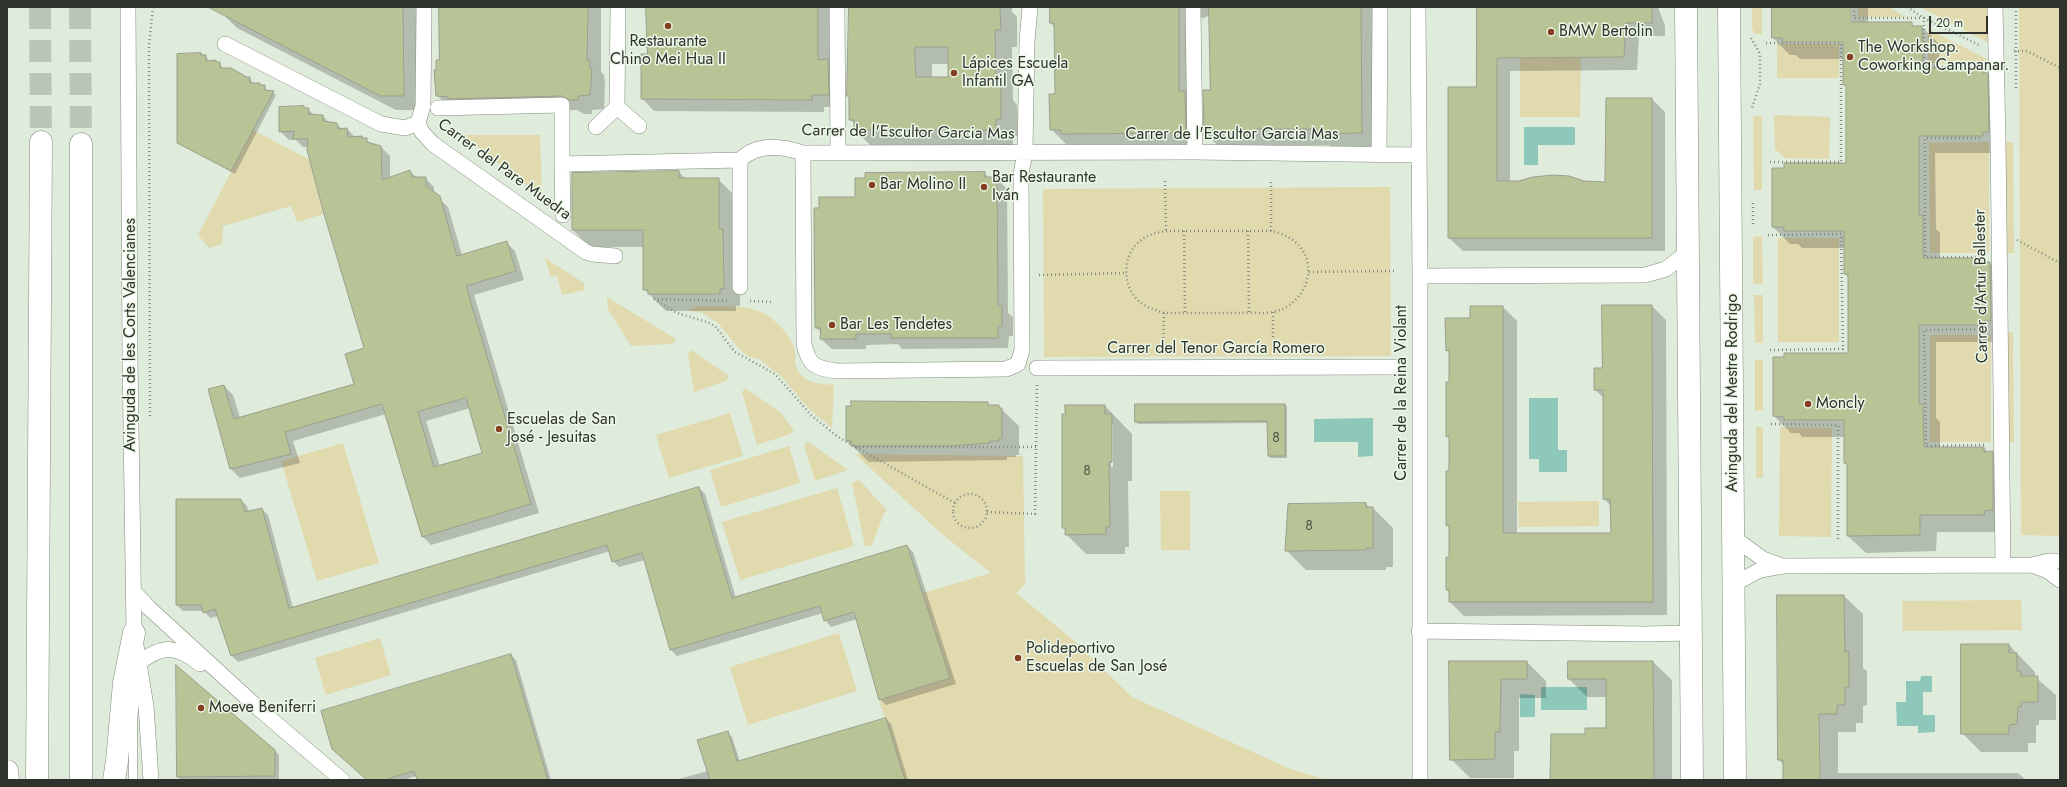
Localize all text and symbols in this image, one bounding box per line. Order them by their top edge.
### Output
scale bar [1931,8,1990,34]
text: 20 m [1936,14,1963,32]
marker: Restaurante Chino Mei Hua II [663,21,673,31]
place label: BMW Bertolin [1559,22,1653,42]
marker: BMW Bertolin [1546,27,1556,37]
place label: Restaurante Chino Mei Hua II [610,32,726,70]
place label: The Workshop. Coworking Campanar. [1858,38,2009,76]
marker: The Workshop. Coworking Campanar. [1845,52,1855,62]
place label: Lápices Escuela Infantil GA [962,54,1068,92]
marker: Lápices Escuela Infantil GA [949,68,959,78]
street label: Carrer del Pare Muedra [434,115,574,225]
street label: Carrer de l'Escultor Garcia Mas [801,122,1015,144]
street label: Carrer de l'Escultor Garcia Mas [1126,125,1338,145]
place label: Bar Restaurante Iván [992,168,1096,206]
place label: Bar Molino II [880,175,966,195]
marker: Bar Molino II [867,180,877,190]
marker: Bar Restaurante Iván [979,182,989,192]
street label: Carrer d'Artur Ballester [1971,209,1993,363]
street label: Avinguda de les Corts Valencianes [121,218,141,452]
street label: Avinguda del Mestre Rodrigo [1723,294,1743,492]
street label: Carrer de la Reina Violant [1392,305,1412,481]
place label: Bar Les Tendetes [840,315,952,335]
marker: Bar Les Tendetes [827,320,837,330]
street label: Carrer del Tenor García Romero [1107,339,1325,359]
place label: Moncly [1816,394,1864,414]
marker: Moncly [1803,399,1813,409]
place label: Escuelas de San José - Jesuitas [507,410,616,448]
marker: Escuelas de San José - Jesuitas [494,424,504,434]
house number: 8 [1272,431,1280,447]
house number: 8 [1083,464,1091,480]
house number: 8 [1305,519,1313,535]
place label: Polideportivo Escuelas de San José [1026,639,1167,677]
marker: Polideportivo Escuelas de San José [1013,653,1023,663]
place label: Moeve Beniferri [209,698,316,718]
marker: Moeve Beniferri [196,703,206,713]

